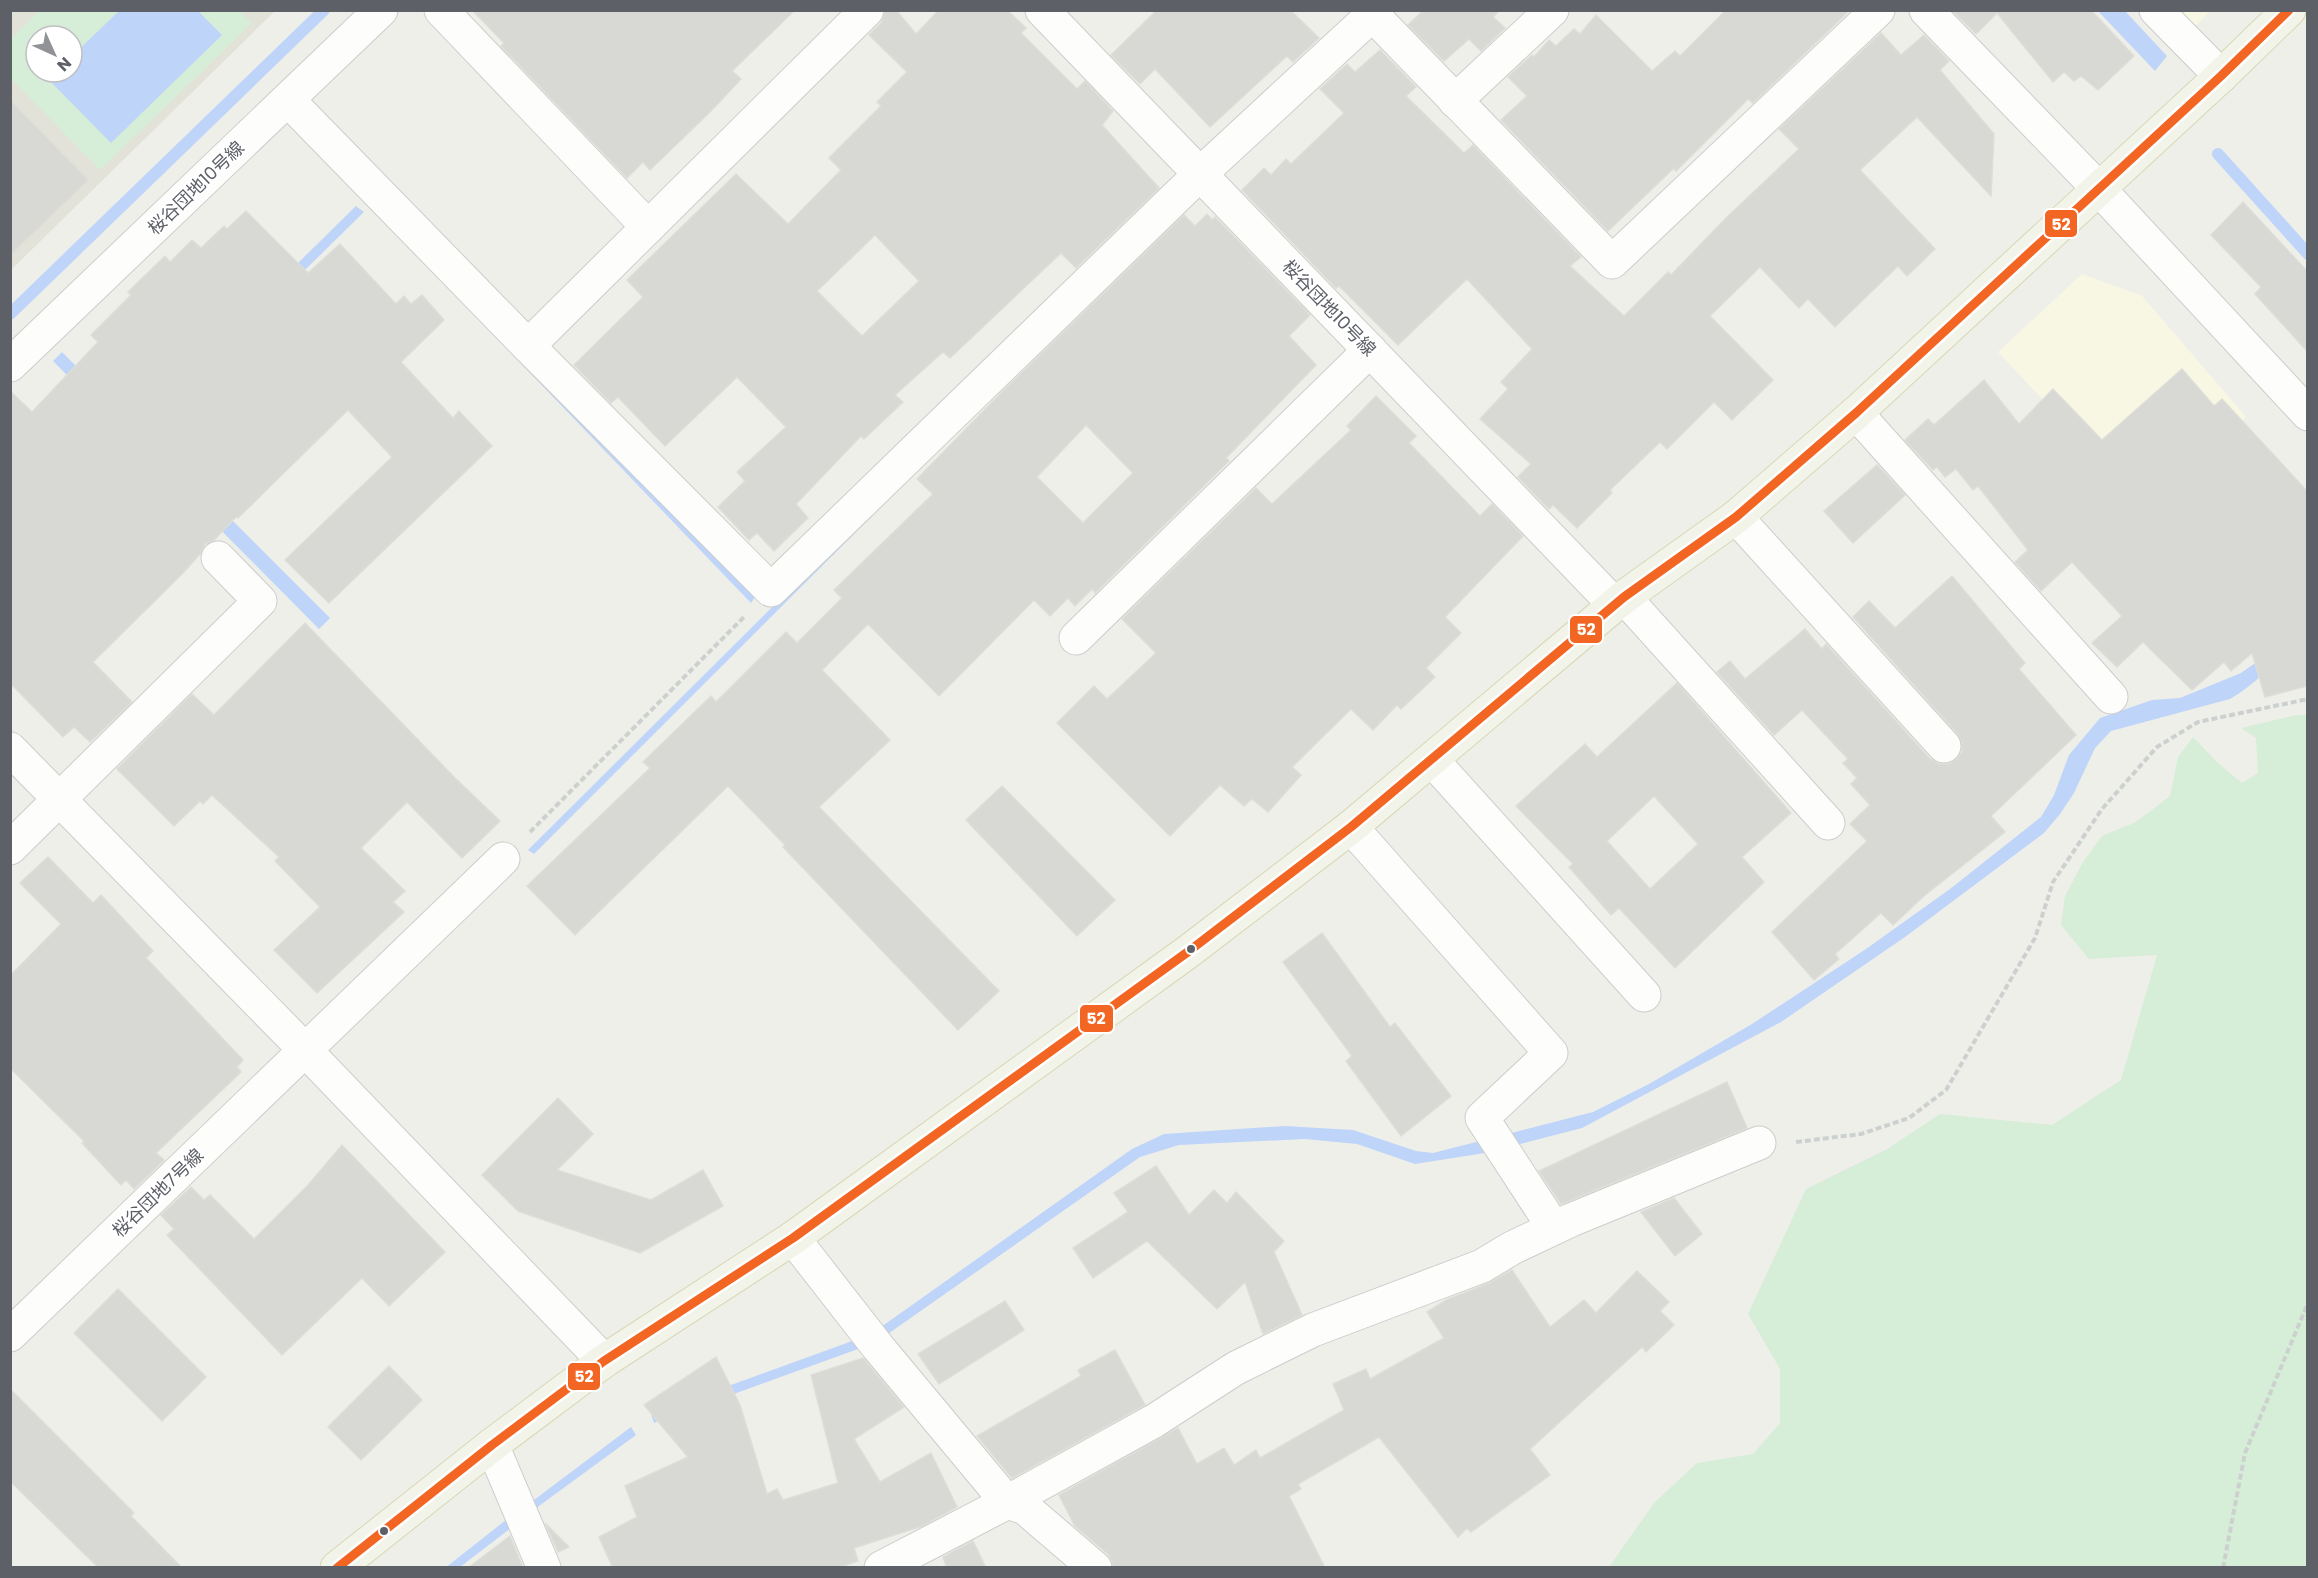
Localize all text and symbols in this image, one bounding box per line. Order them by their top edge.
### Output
north arrow [24,24,84,84]
text: N [52,52,77,77]
street label: 桜谷団地10号線 [142,135,249,240]
line badge: 52 [2044,209,2078,238]
text: 52 [2051,213,2071,236]
street label: 桜谷団地10号線 [1277,254,1382,361]
line badge: 52 [1569,615,1603,644]
text: 52 [1576,618,1596,641]
unlabelled marker [1185,943,1197,955]
line badge: 52 [1079,1004,1114,1033]
text: 52 [1086,1007,1106,1030]
street label: 桜谷団地7号線 [107,1143,209,1243]
line badge: 52 [567,1362,601,1391]
text: 52 [574,1365,594,1388]
unlabelled marker [378,1525,390,1537]

